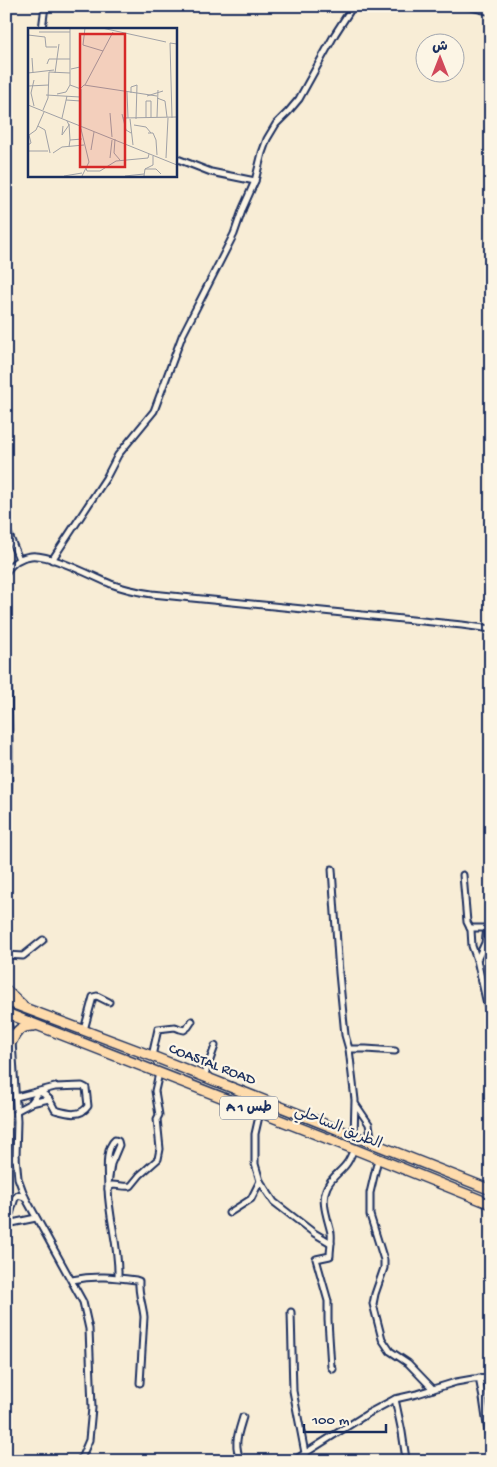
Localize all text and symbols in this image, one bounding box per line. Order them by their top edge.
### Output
inset map [28,28,176,176]
north arrow [414,32,464,82]
text: ش [432,39,448,56]
street label: COASTAL ROAD [166,1040,258,1090]
road number: A 1 طس [220,1096,278,1120]
street label: الطريق الساحلي [291,1102,384,1156]
scale bar [304,1402,387,1434]
text: 100 m [311,1412,350,1430]

